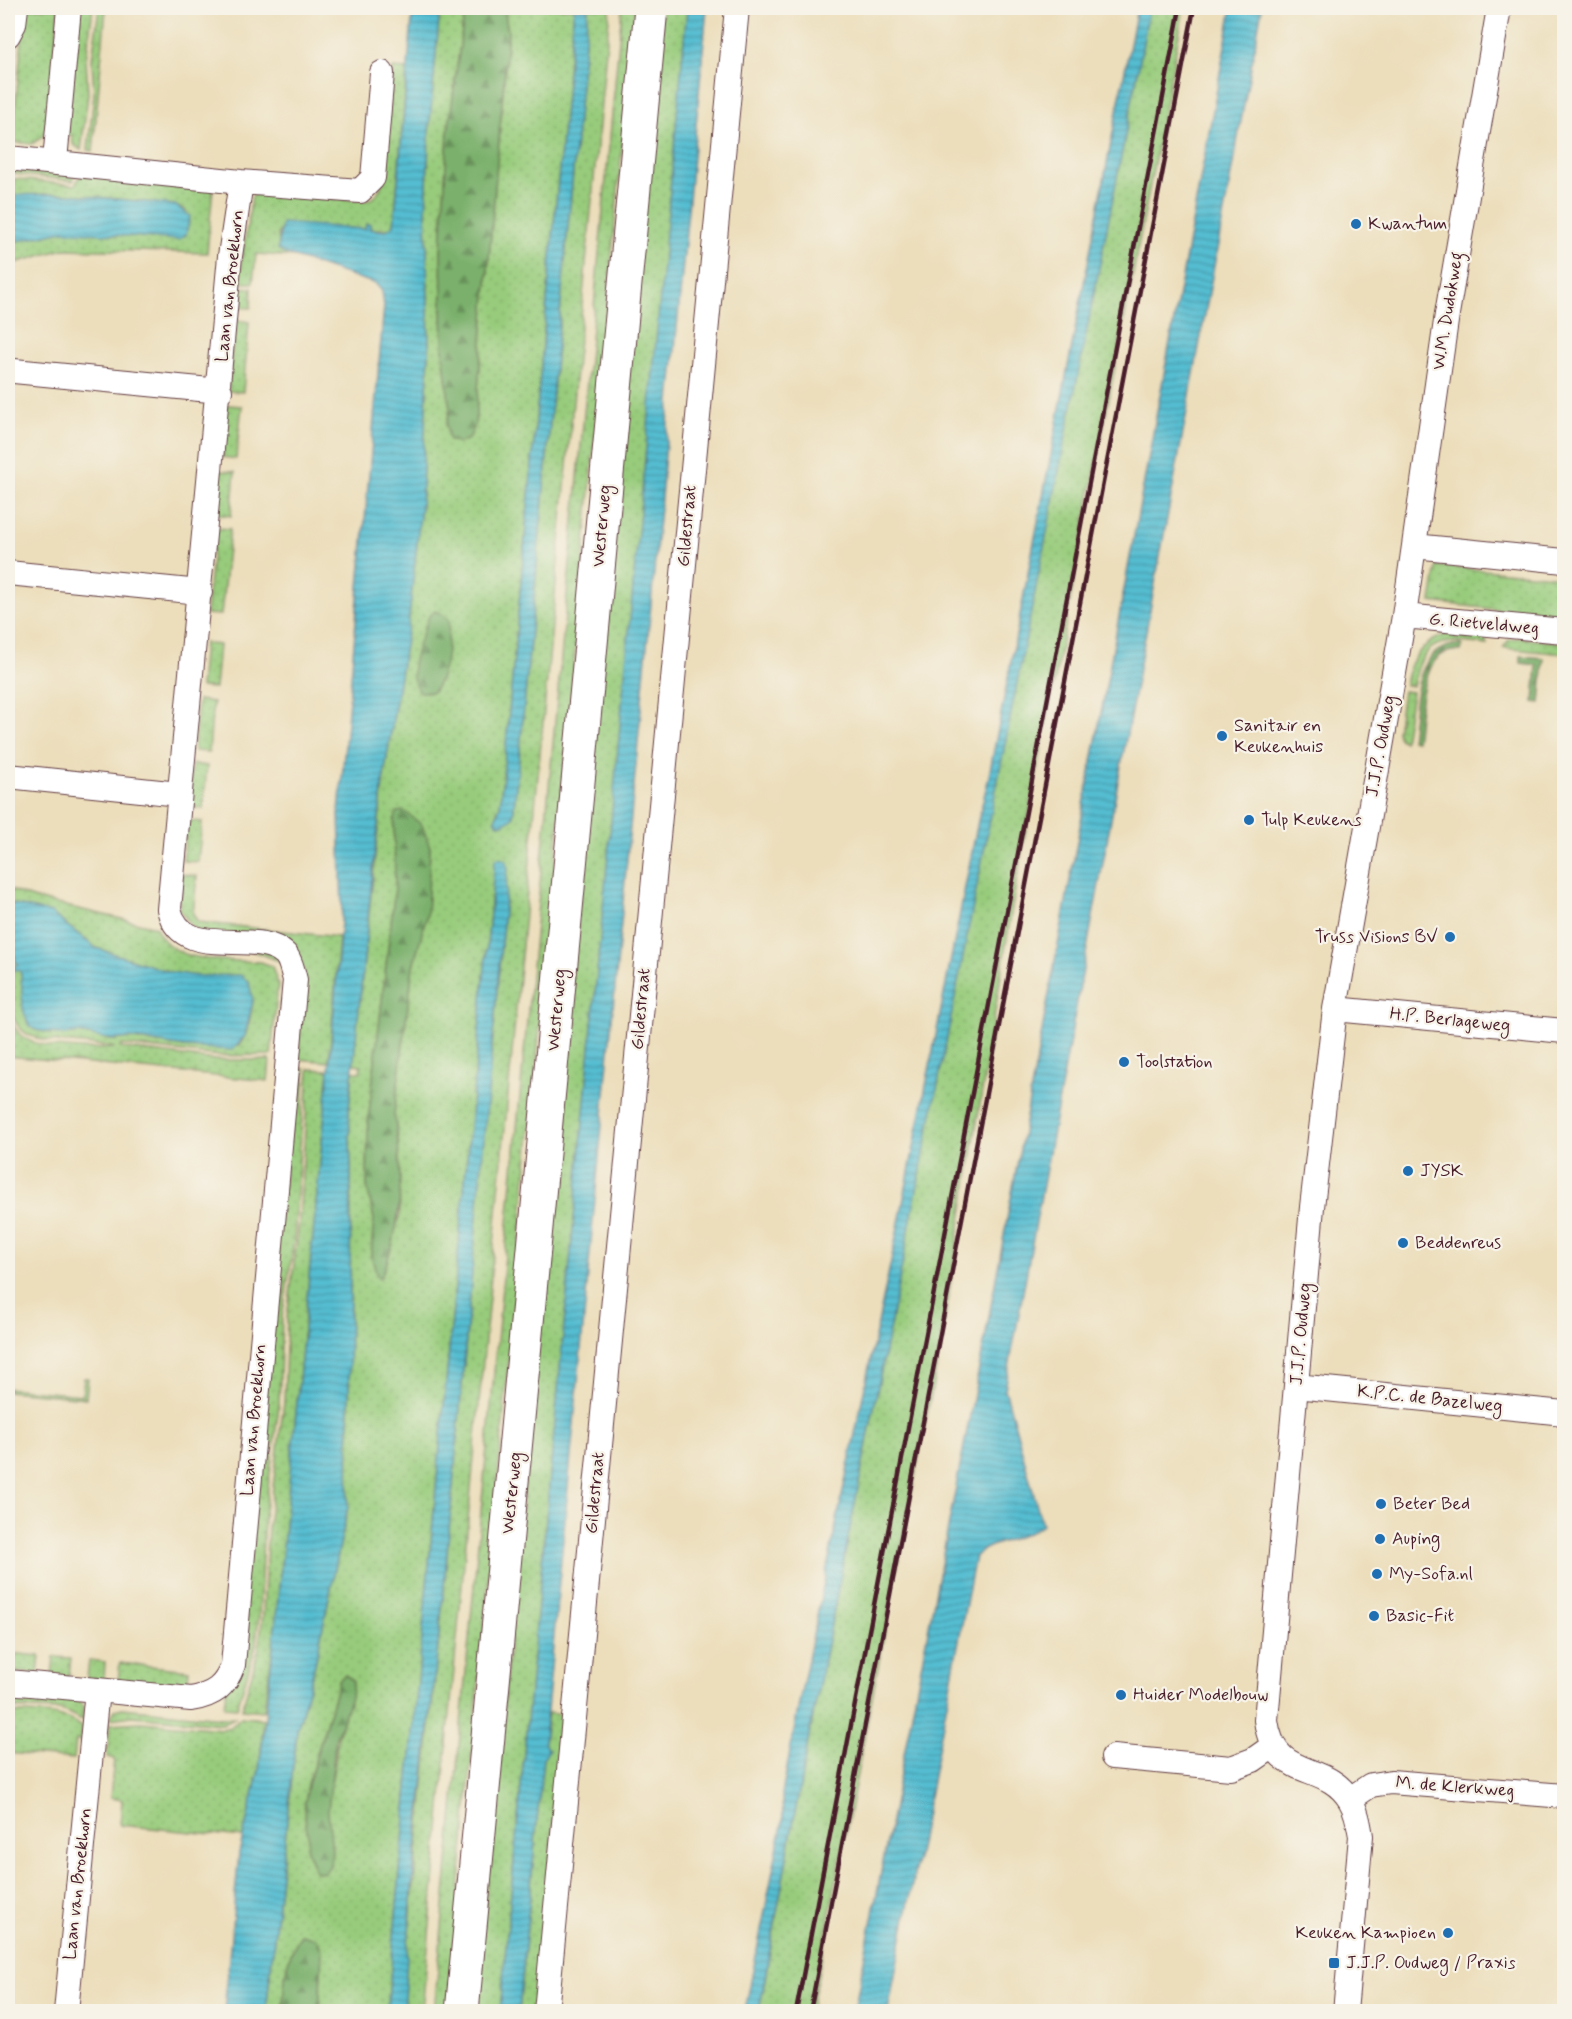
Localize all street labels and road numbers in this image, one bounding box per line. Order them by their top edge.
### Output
street label: Laan van Broekhorn [210,209,250,363]
street label: W.M. Dudokweg [1427,250,1471,372]
street label: Westerweg [586,484,619,568]
street label: Gildestraat [671,484,703,568]
street label: G. Rietveldweg [1428,607,1540,641]
street label: J.J.P. Oudweg [1360,693,1403,799]
street label: Gildestraat [625,967,657,1051]
street label: Westerweg [541,968,574,1052]
street label: H.P. Berlageweg [1388,1002,1511,1039]
street label: J.J.P. Oudweg [1285,1282,1318,1386]
street label: Laan van Broekhorn [235,1343,273,1497]
street label: K.P.C. de Bazelweg [1356,1379,1504,1420]
street label: Westerweg [496,1451,529,1535]
street label: Gildestraat [579,1451,611,1535]
street label: M. de Klerkweg [1395,1771,1515,1803]
street label: Laan van Broekhorn [58,1807,98,1961]

